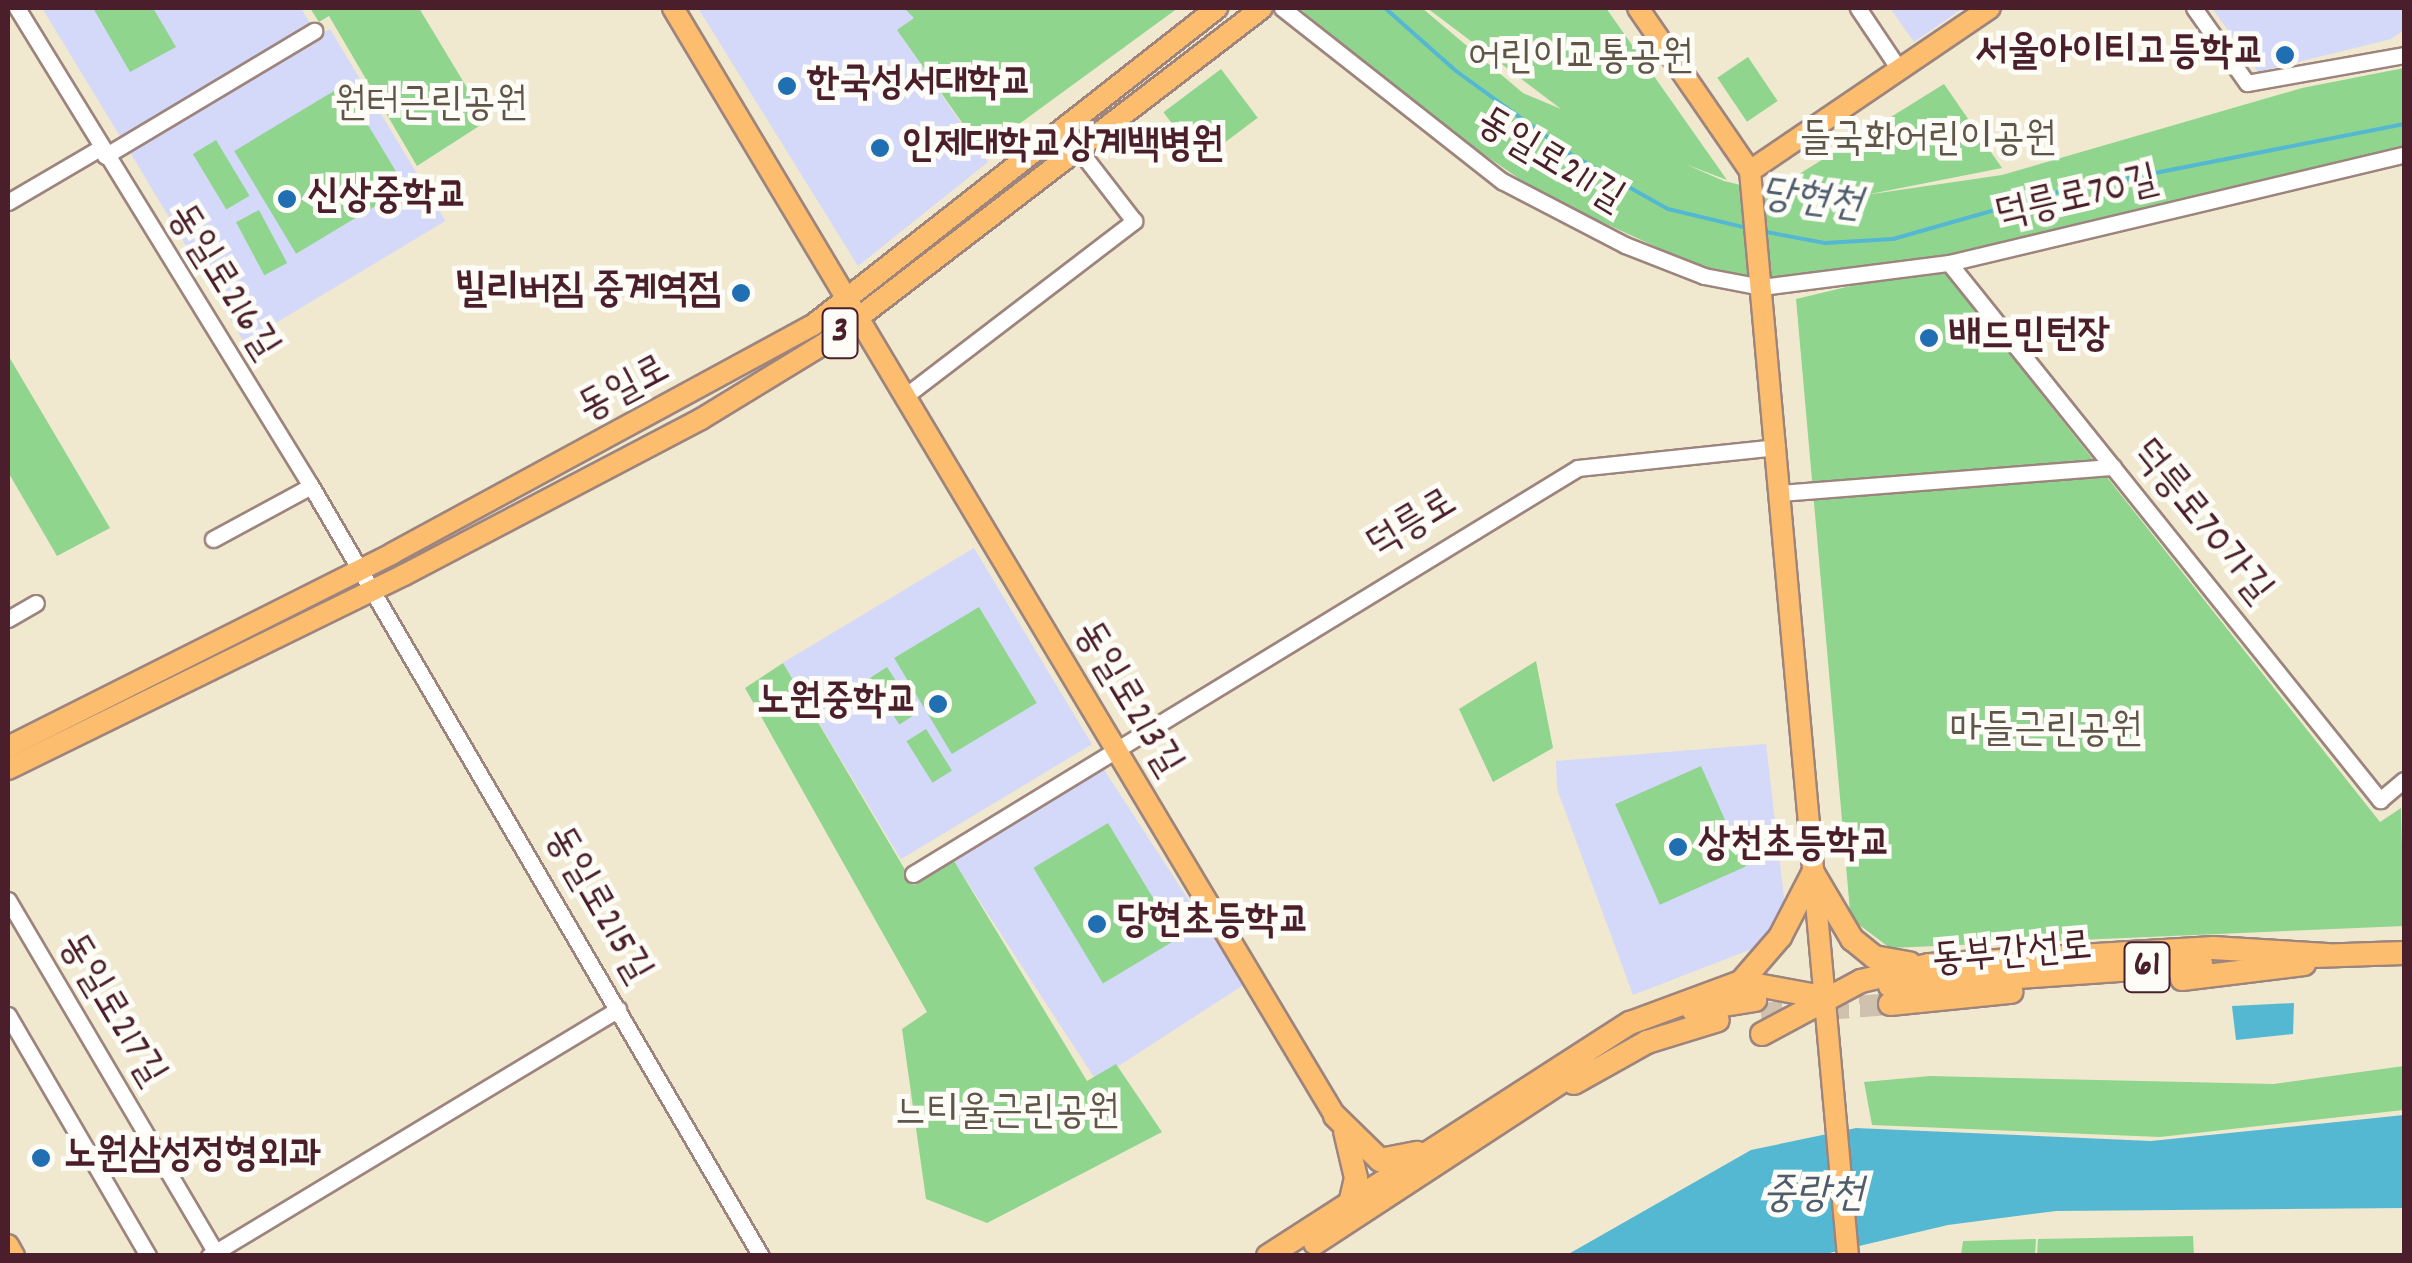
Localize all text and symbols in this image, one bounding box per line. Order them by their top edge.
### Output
place label: 서울아이티고등학교 [1975,31,2265,79]
park label: 어린이교통공원 [1468,36,1694,84]
marker: 서울아이티고등학교 [2274,44,2296,66]
place label: 한국성서대학교 [807,62,1032,110]
marker: 한국성서대학교 [776,75,798,97]
park label: 원터근린공원 [334,83,528,131]
street label: 동일로211길 [1466,99,1632,225]
park label: 들국화어린이공원 [1799,118,2057,166]
place label: 인제대학교상계백병원 [902,124,1224,172]
marker: 인제대학교상계백병원 [867,135,893,161]
street label: 덕릉로70길 [1991,158,2163,242]
water label: 당현천 [1758,171,1864,233]
place label: 신상중학교 [307,175,468,223]
marker: 신상중학교 [276,188,298,210]
street label: 동일로216길 [154,196,288,370]
place label: 빌리버짐 중계역점 [454,269,721,317]
marker: 빌리버짐 중계역점 [730,282,752,304]
road number: 3 [820,300,860,366]
place label: 배드민턴장 [1949,314,2110,362]
marker: 배드민턴장 [1918,327,1940,349]
street label: 동일로 [571,347,679,435]
street label: 덕릉로70가길 [2119,431,2281,615]
street label: 덕릉로 [1359,481,1467,571]
street label: 동일로213길 [1061,614,1191,786]
place label: 노원중학교 [757,680,918,728]
marker: 노원중학교 [927,693,949,715]
park label: 마들근린공원 [1949,709,2143,757]
street label: 동일로215길 [532,819,660,993]
place label: 상천초등학교 [1698,823,1891,871]
marker: 상천초등학교 [1667,836,1689,858]
place label: 당현초등학교 [1117,900,1310,948]
marker: 당현초등학교 [1086,913,1108,935]
street label: 동부간선로 [1930,925,2094,987]
street label: 동일로217길 [46,926,174,1096]
road number: 61 [2122,934,2172,1000]
park label: 느티울근린공원 [894,1091,1120,1139]
place label: 노원삼성정형외과 [64,1134,322,1182]
marker: 노원삼성정형외과 [28,1145,54,1171]
water label: 중랑천 [1762,1172,1864,1222]

